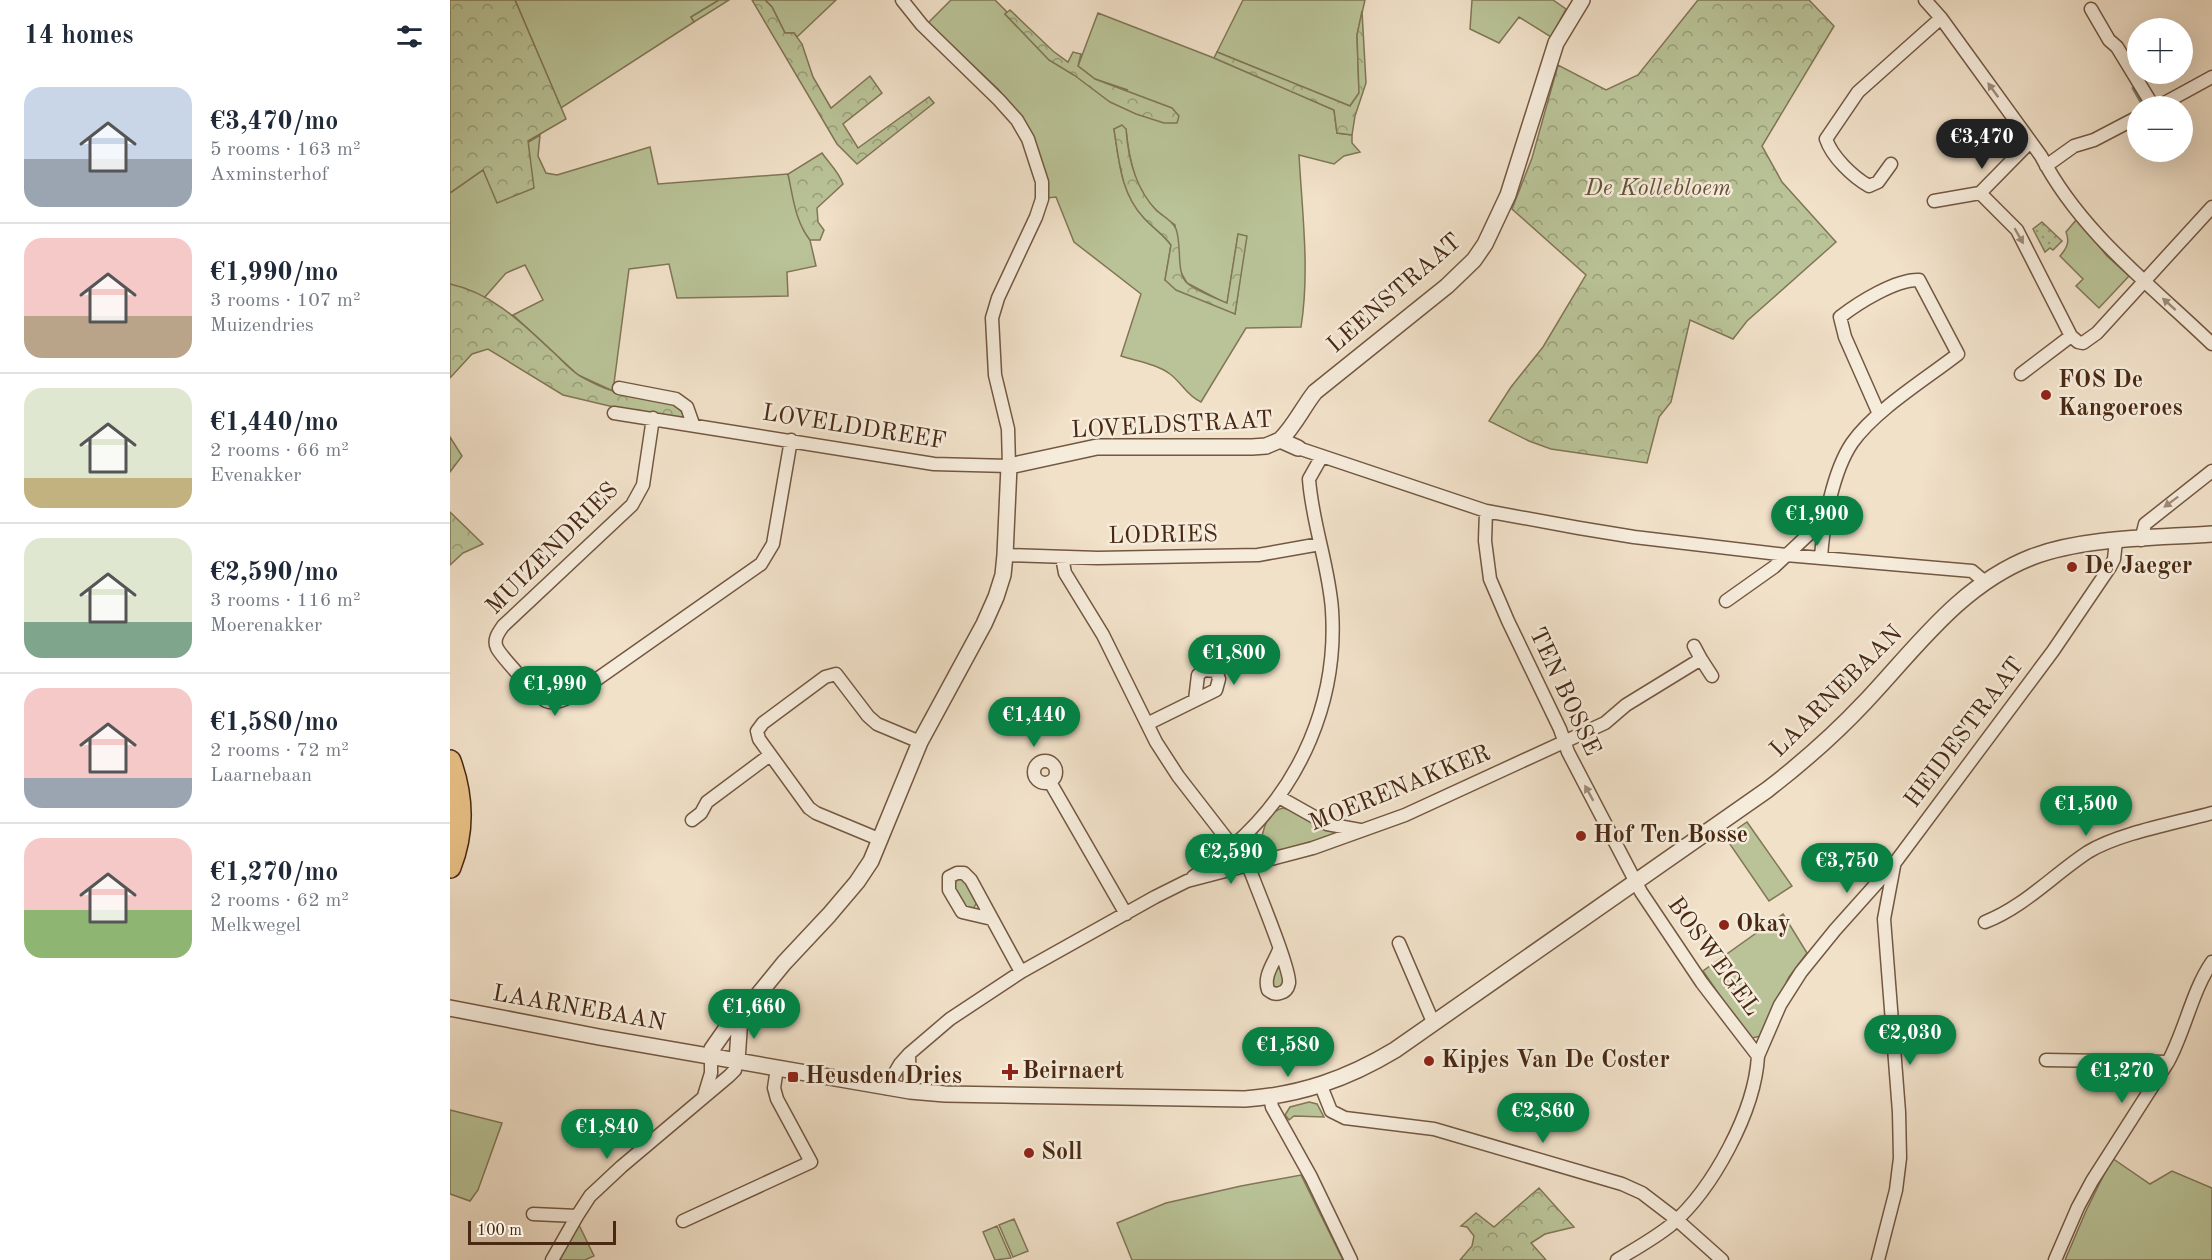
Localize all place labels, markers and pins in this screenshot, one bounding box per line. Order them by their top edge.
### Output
pin: €3,470 [1933,119,2031,170]
place label: FOS De Kangoeroes [2058,369,2183,421]
marker: FOS De Kangoeroes [2039,388,2053,402]
pin: €1,900 [1768,496,1866,547]
place label: De Jaeger [2084,555,2192,579]
marker: De Jaeger [2065,560,2079,574]
pin: €1,800 [1185,635,1283,686]
pin: €1,990 [506,666,604,717]
pin: €1,440 [985,697,1083,748]
pin: €1,500 [2037,786,2135,837]
place label: Hof Ten Bosse [1593,824,1748,848]
marker: Hof Ten Bosse [1574,829,1588,843]
pin: €2,590 [1182,834,1280,885]
pin: €3,750 [1798,843,1896,894]
place label: Okay [1736,913,1791,937]
marker: Okay [1717,918,1731,932]
pin: €1,660 [705,989,803,1040]
pin: €2,030 [1861,1015,1959,1066]
pin: €1,580 [1239,1027,1337,1078]
place label: Kipjes Van De Coster [1441,1049,1670,1073]
pin: €1,270 [2073,1053,2171,1104]
marker: Kipjes Van De Coster [1422,1054,1436,1068]
place label: Beirnaert [1022,1060,1124,1084]
place label: Heusden Dries [805,1065,962,1089]
marker: Beirnaert [1003,1065,1017,1079]
marker: Heusden Dries [786,1070,800,1084]
pin: €2,860 [1494,1093,1592,1144]
pin: €1,840 [558,1109,656,1160]
place label: Soll [1041,1141,1083,1165]
marker: Soll [1022,1146,1036,1160]

